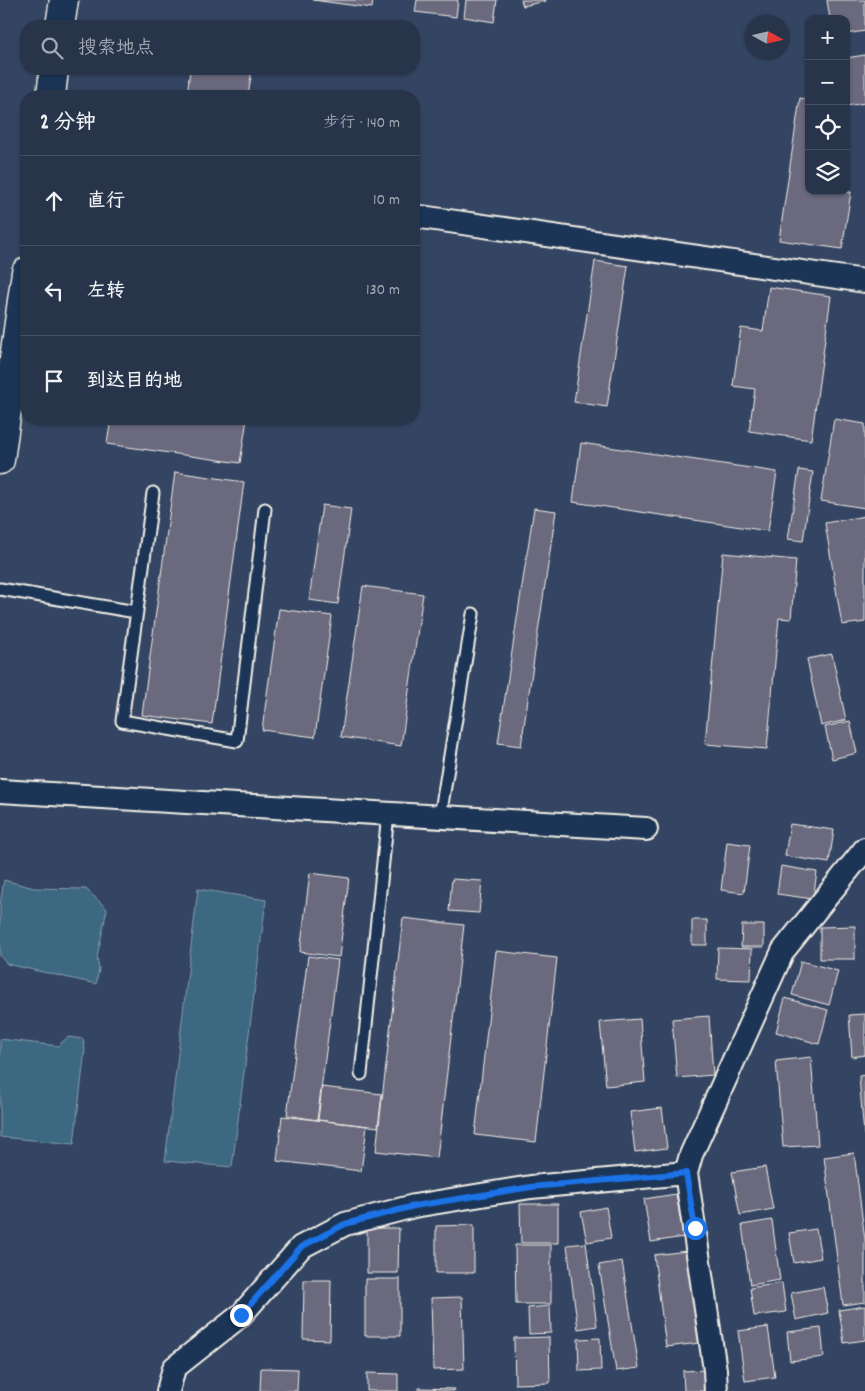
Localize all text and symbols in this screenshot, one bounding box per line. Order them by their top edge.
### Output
north arrow [745,15,790,60]
map controls [805,15,850,195]
button: + [805,15,850,60]
search box [20,20,420,75]
icon: search [38,34,66,62]
text: 搜索地点 [78,36,154,63]
button: − [805,60,850,105]
button: locate [805,105,850,150]
text: 2 分钟 [40,109,96,139]
text: 步行 · 140 m [323,112,400,135]
button: layers [805,150,850,195]
icon: ahead [40,187,68,215]
text: 直行 [87,189,125,216]
text: 10 m [373,189,400,212]
icon: left [40,277,68,305]
text: 左转 [87,279,125,306]
text: 130 m [366,279,400,302]
icon: arrive [40,367,68,395]
text: 到达目的地 [87,369,182,396]
route start [684,1217,707,1240]
route end [230,1304,253,1327]

